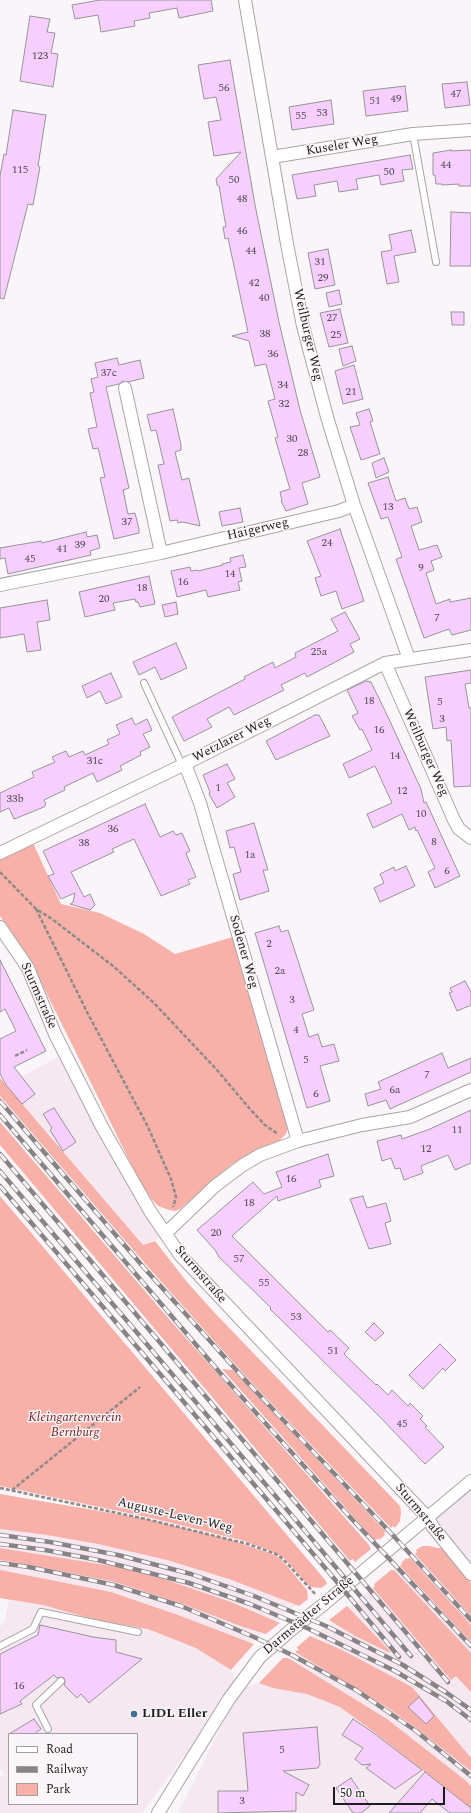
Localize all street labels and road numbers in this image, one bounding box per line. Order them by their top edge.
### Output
street label: Kuseler Weg [305,132,379,160]
street label: Weilburger Weg [289,287,325,383]
street label: Haigerweg [226,515,290,545]
street label: Weilburger Weg [399,707,451,799]
street label: Wetzlarer Weg [190,714,274,766]
street label: Sodener Weg [225,913,261,991]
street label: Sturmstraße [16,960,60,1032]
street label: Sturmstraße [171,1243,229,1307]
street label: Sturmstraße [391,1481,449,1545]
street label: Auguste-Leven-Weg [116,1495,234,1537]
street label: Darmstädter Straße [261,1574,357,1658]

